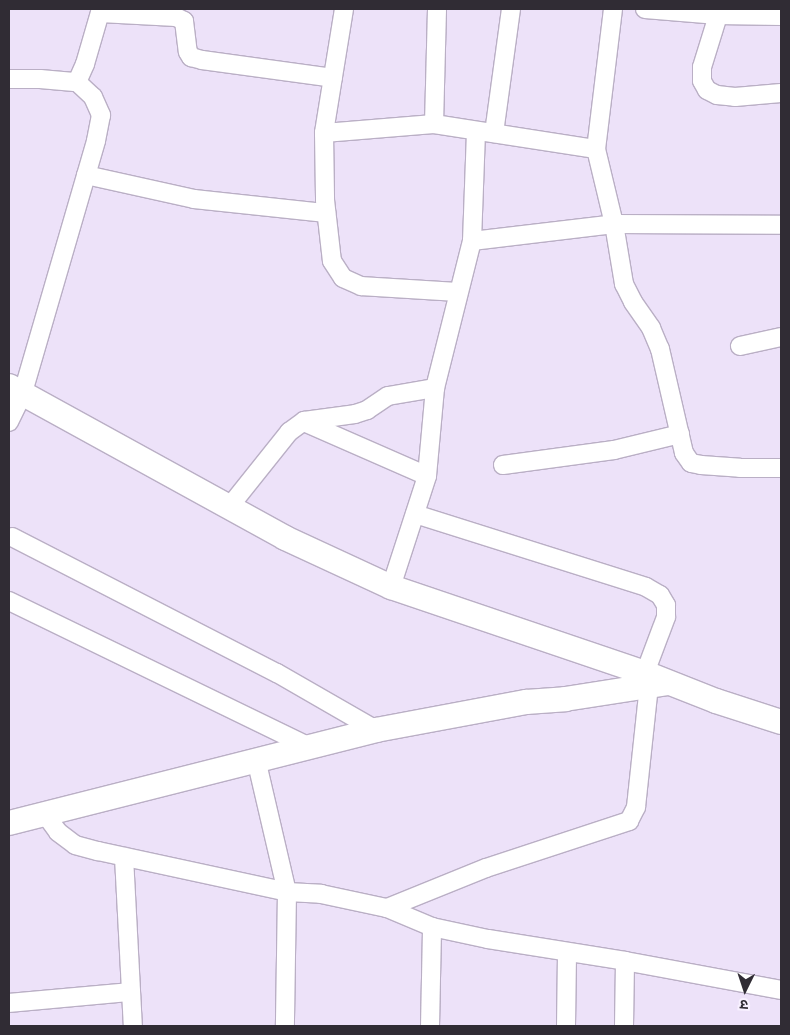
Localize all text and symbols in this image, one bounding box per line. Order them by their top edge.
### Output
north arrow [720,965,770,1015]
text: उ [739,996,749,1015]

